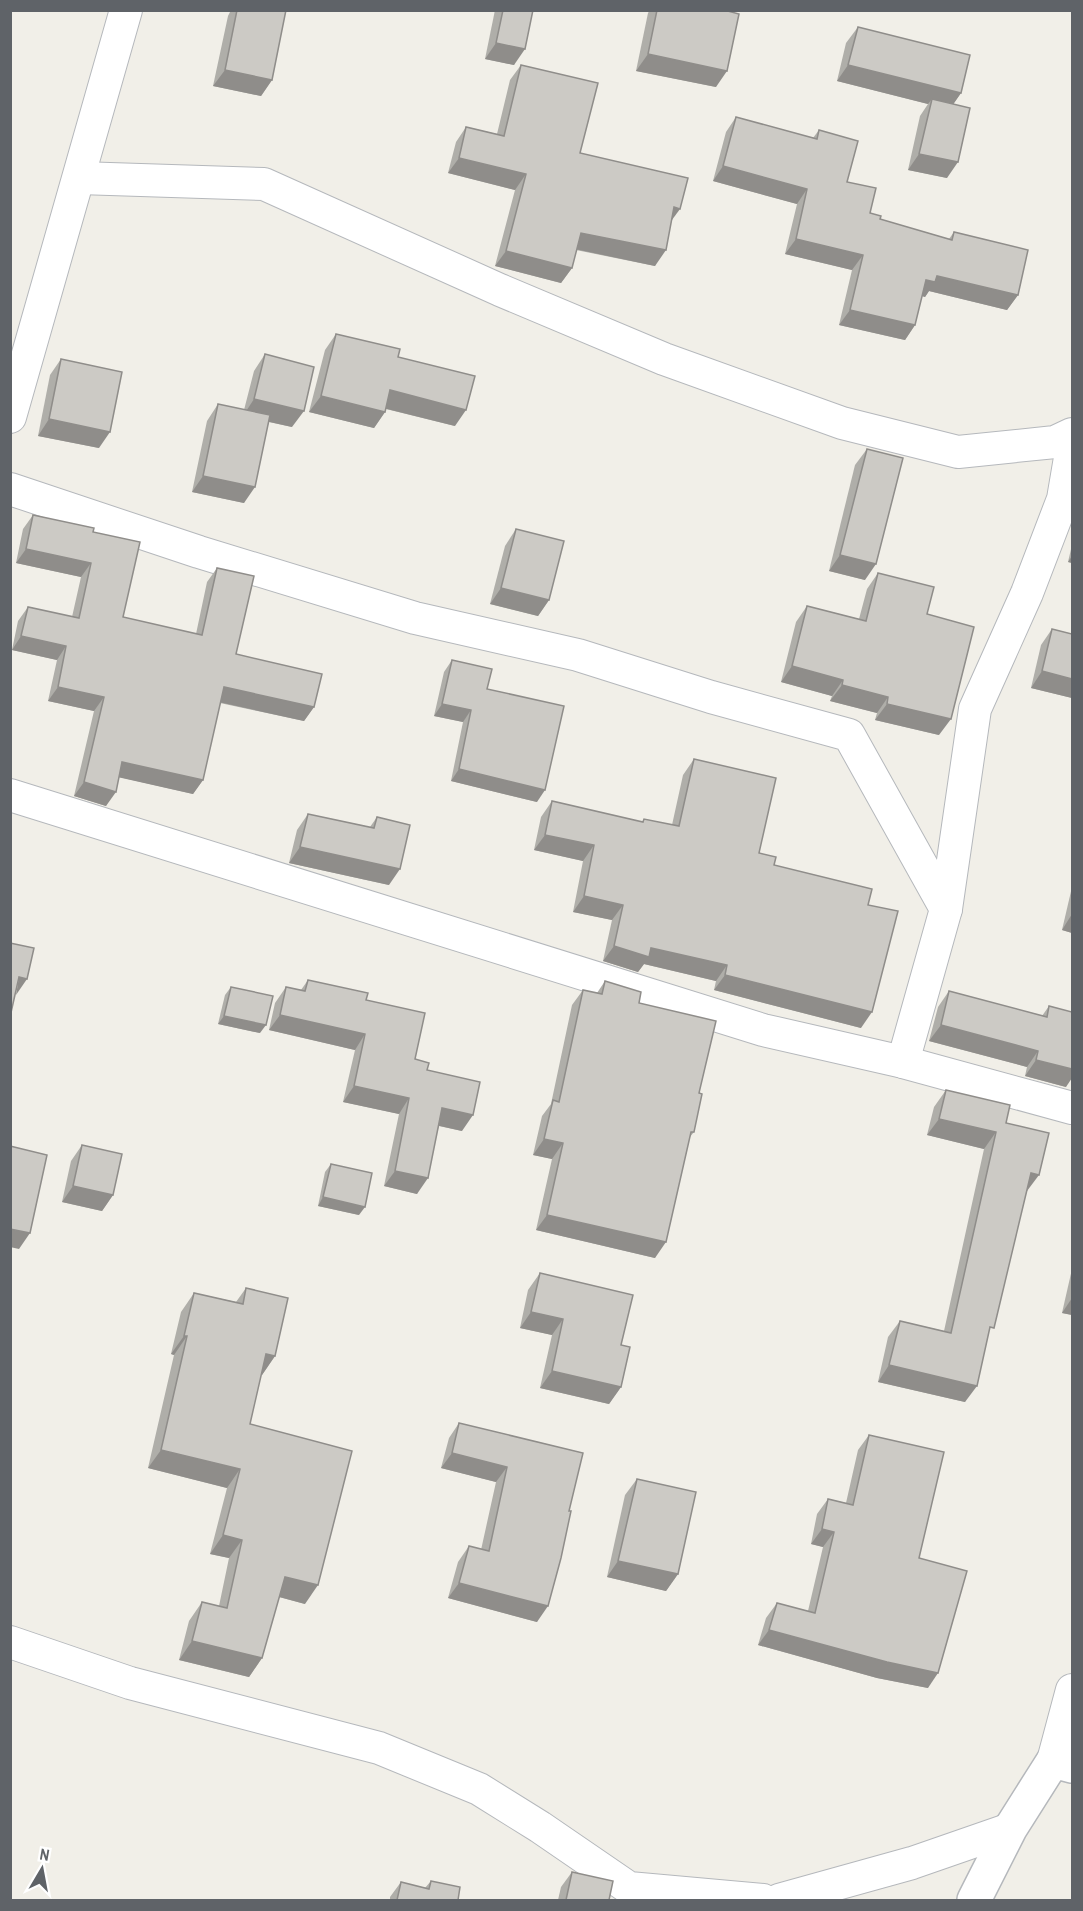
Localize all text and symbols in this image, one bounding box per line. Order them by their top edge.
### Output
north arrow [12,1839,72,1899]
text: N [38,1843,51,1866]

